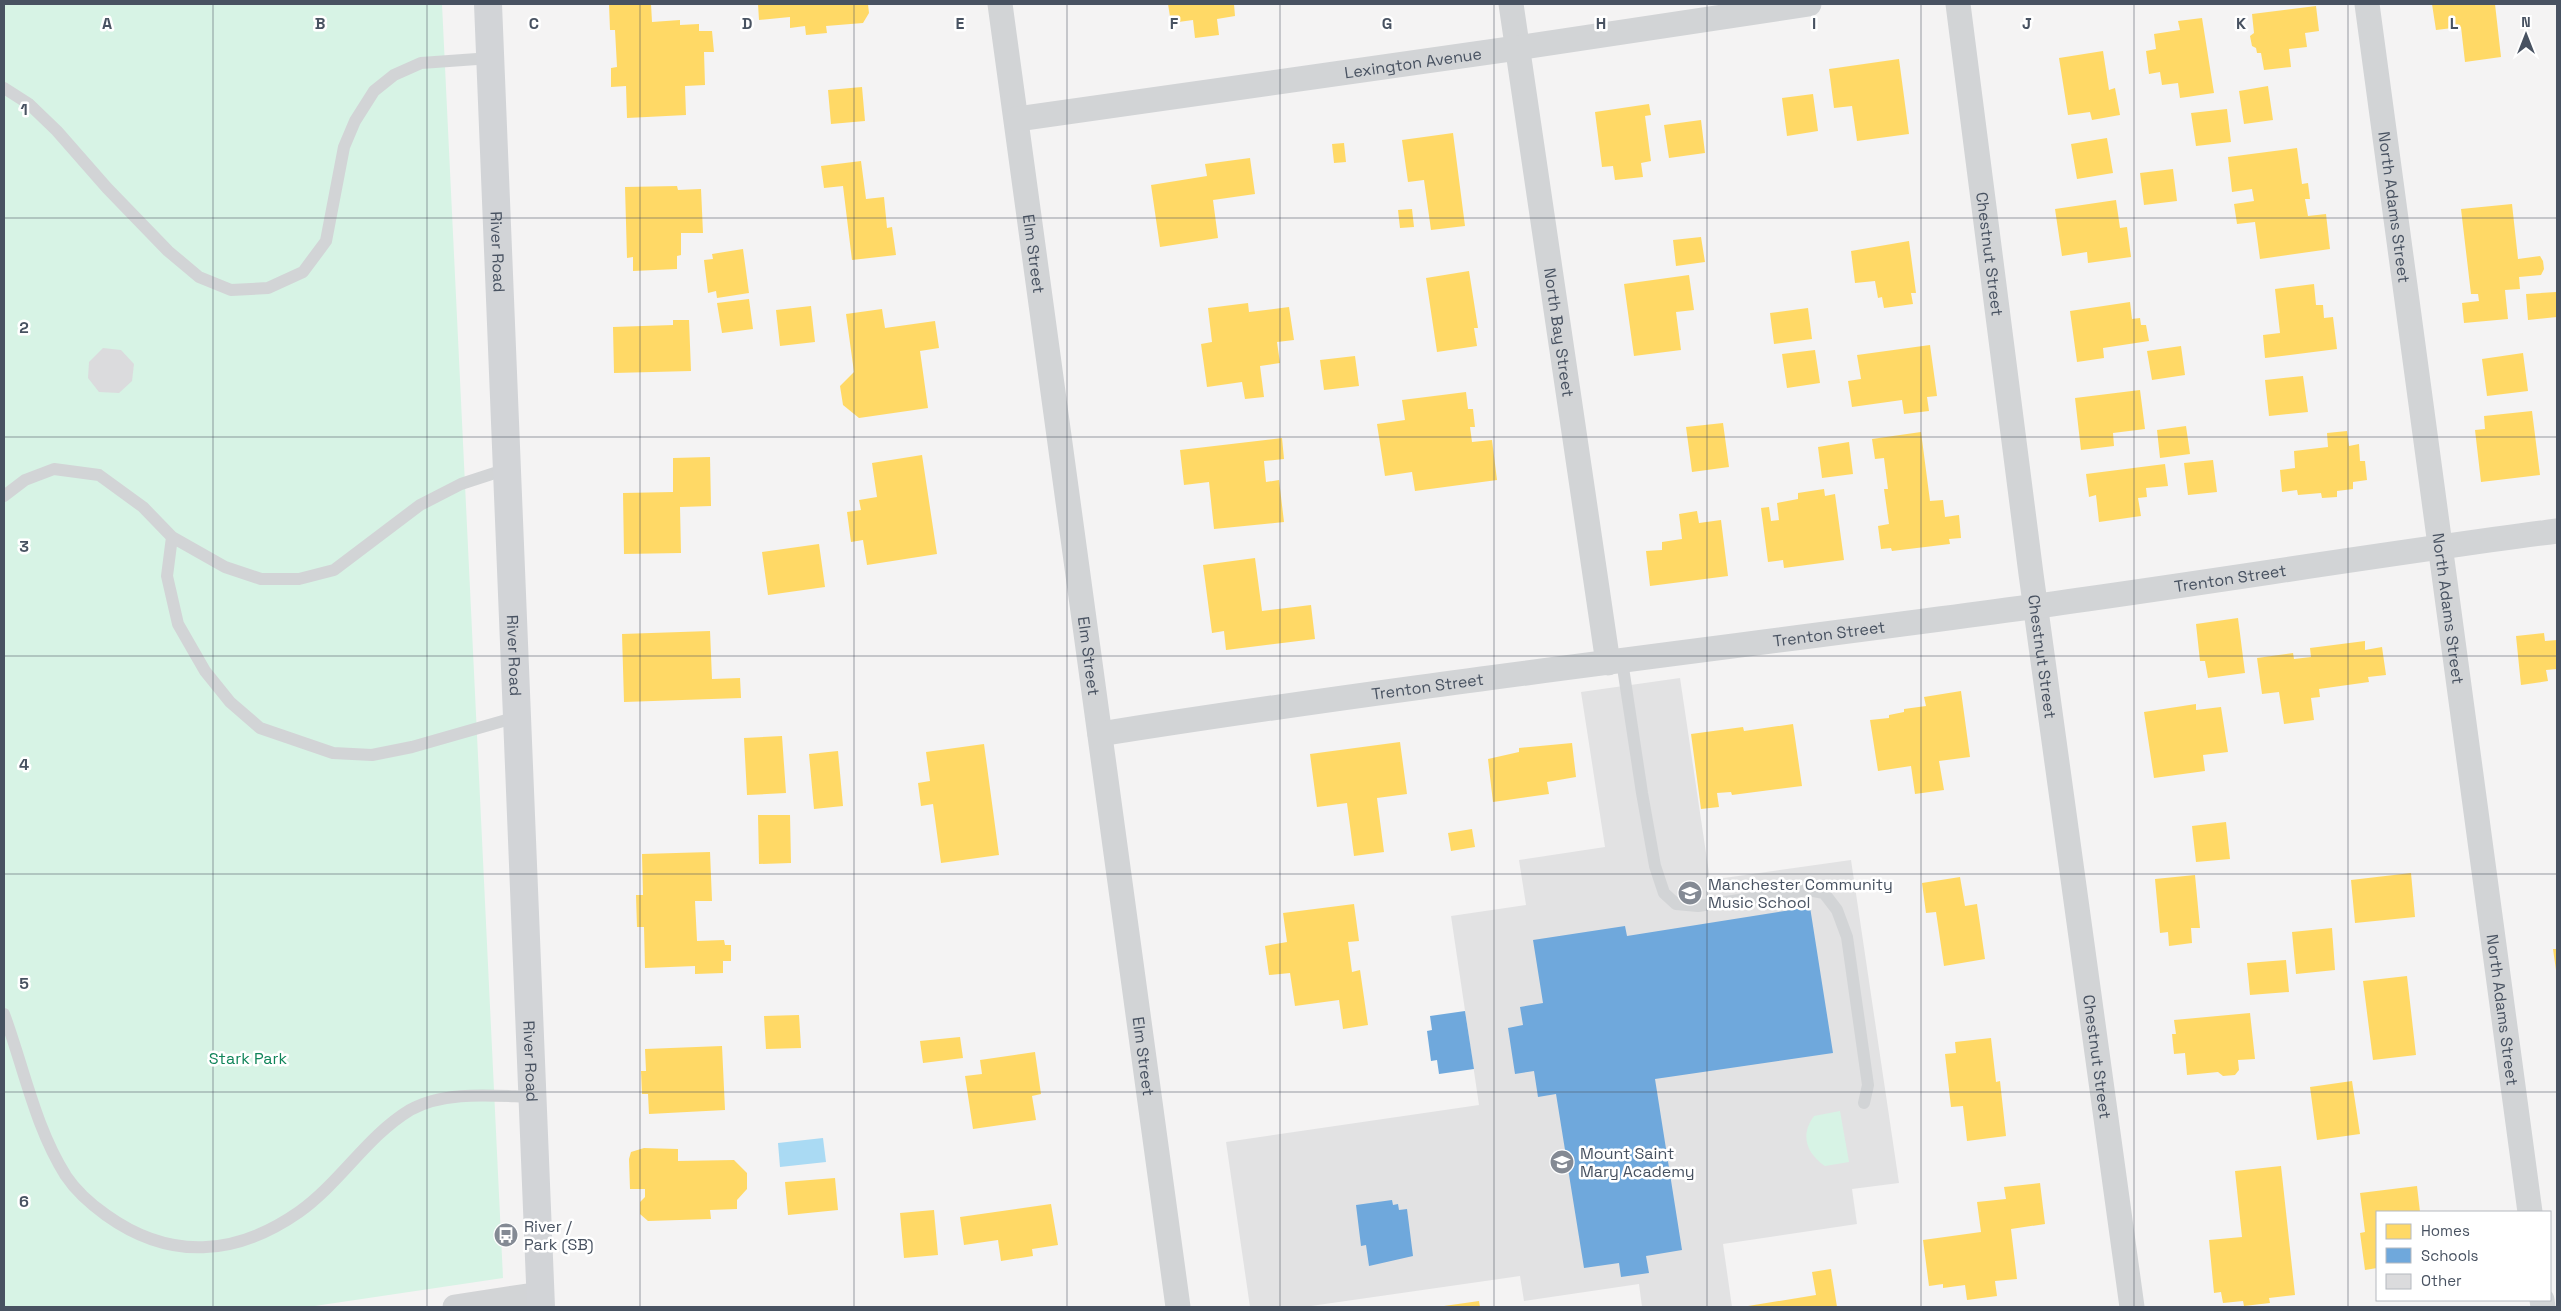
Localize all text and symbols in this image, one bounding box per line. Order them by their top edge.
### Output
north arrow [2501,10,2551,60]
text: A [102,13,112,34]
text: B [315,13,325,34]
text: C [529,13,539,34]
text: D [742,13,752,34]
text: E [956,13,965,34]
text: F [1170,13,1179,34]
text: G [1382,13,1392,34]
text: H [1596,13,1606,34]
text: I [1812,13,1816,34]
text: J [2022,13,2032,34]
text: K [2236,13,2246,34]
text: L [2450,13,2459,34]
text: N [2521,13,2531,31]
street label: Lexington Avenue [1343,43,1483,83]
text: 1 [20,99,28,120]
street label: North Adams Street [2374,130,2415,284]
street label: Chestnut Street [1972,191,2008,317]
street label: River Road [486,211,510,293]
street label: Elm Street [1018,213,1050,295]
street label: North Bay Street [1539,266,1579,398]
text: 2 [19,317,29,338]
street label: North Adams Street [2428,532,2469,686]
text: 3 [19,536,29,557]
street label: Trenton Street [2173,559,2288,597]
street label: Chestnut Street [2023,593,2061,720]
street label: River Road [502,614,527,697]
street label: Elm Street [1073,615,1105,697]
street label: Trenton Street [1772,616,1886,651]
street label: Trenton Street [1370,668,1485,704]
text: 4 [19,754,29,775]
place label: Manchester Community Music School [1708,874,1893,913]
school or university icon: Manchester Community Music School [1677,880,1703,906]
street label: North Adams Street [2482,933,2523,1087]
text: 5 [19,973,29,994]
street label: Chestnut Street [2079,993,2116,1120]
street label: Elm Street [1128,1015,1160,1097]
street label: River Road [519,1020,543,1102]
park label: Stark Park [209,1048,288,1069]
place label: Mount Saint Mary Academy [1580,1143,1695,1182]
school or university icon: Mount Saint Mary Academy [1549,1149,1575,1175]
text: 6 [19,1191,29,1212]
legend [2376,1211,2551,1301]
place label: River / Park (SB) [524,1216,594,1255]
text: Homes [2421,1221,2470,1240]
bus stop icon: River / Park (SB) [493,1222,519,1248]
text: Schools [2421,1246,2479,1265]
text: Other [2421,1271,2462,1290]

